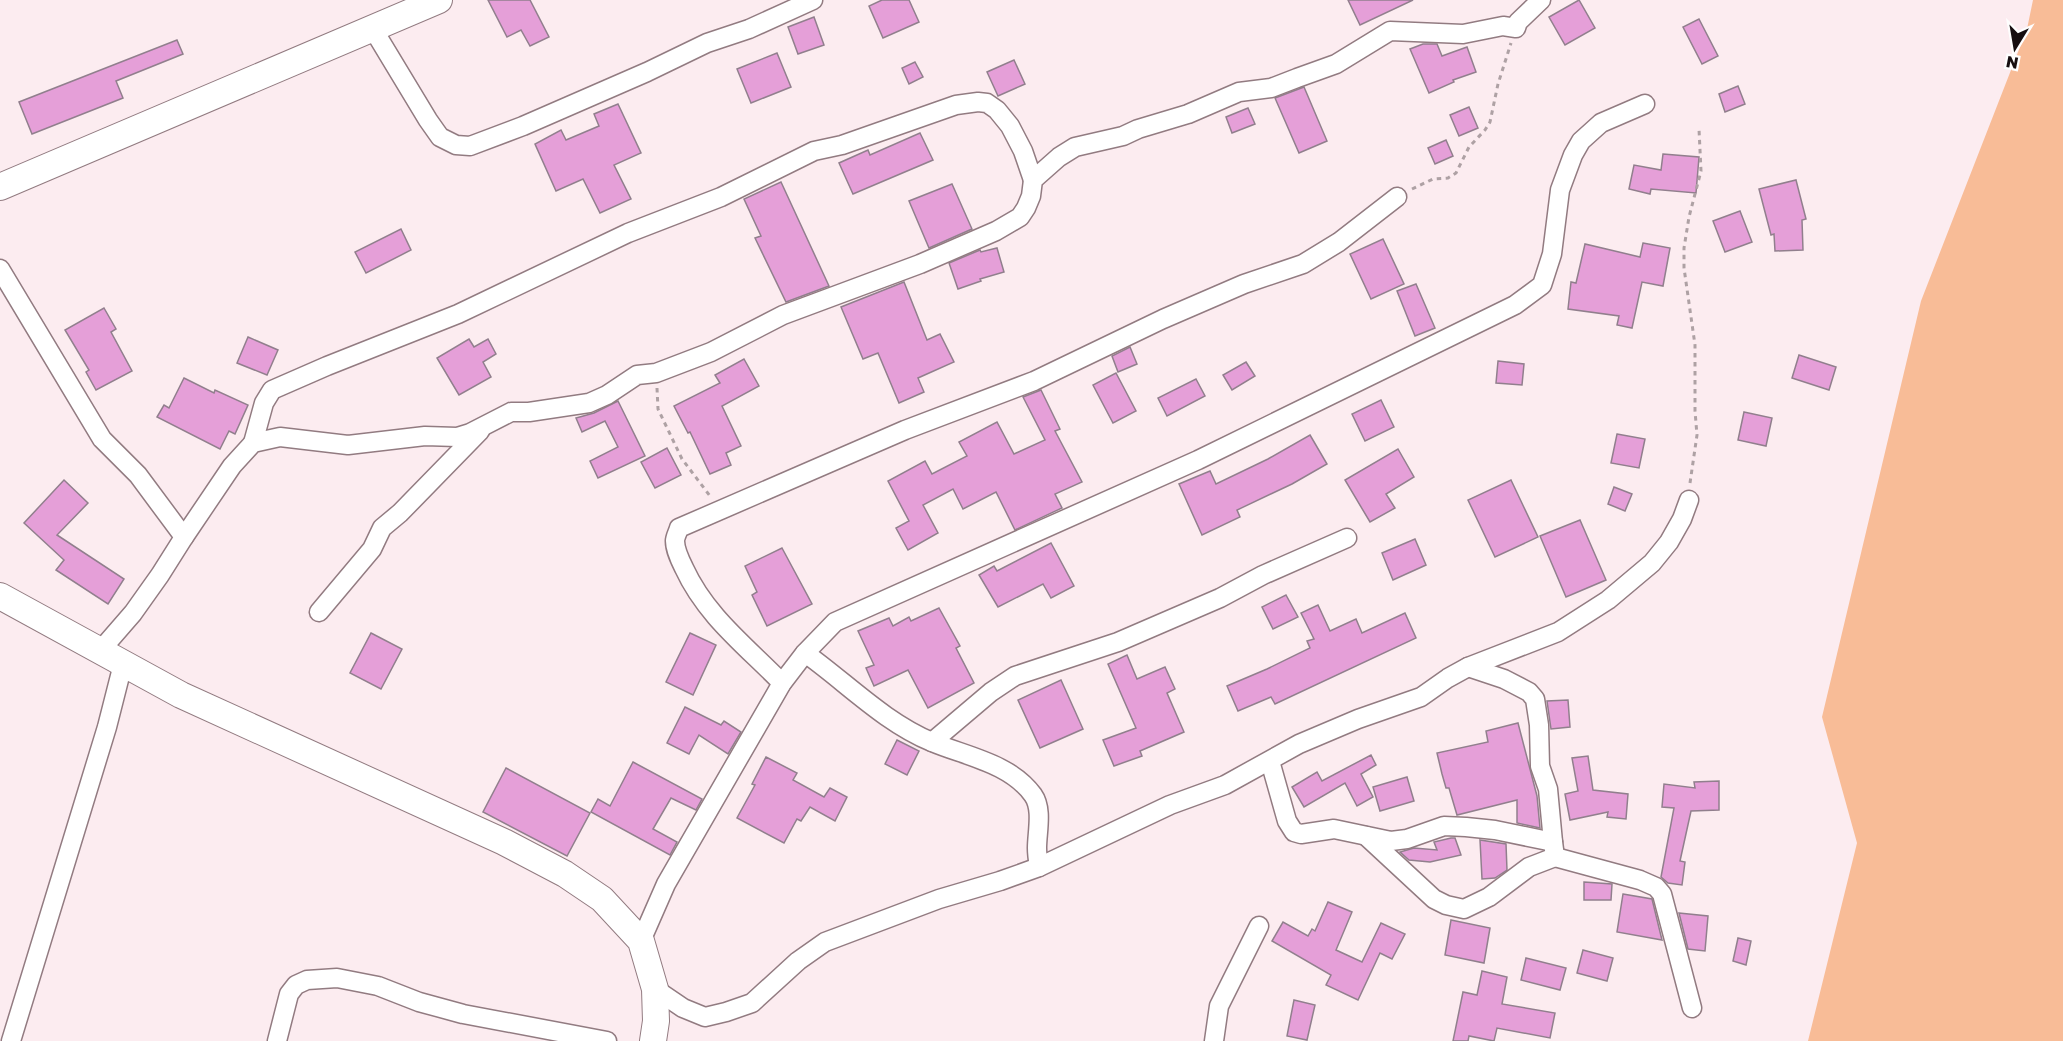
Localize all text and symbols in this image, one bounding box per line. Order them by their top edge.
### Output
north arrow [1985,18,2045,78]
text: N [2004,52,2020,74]

